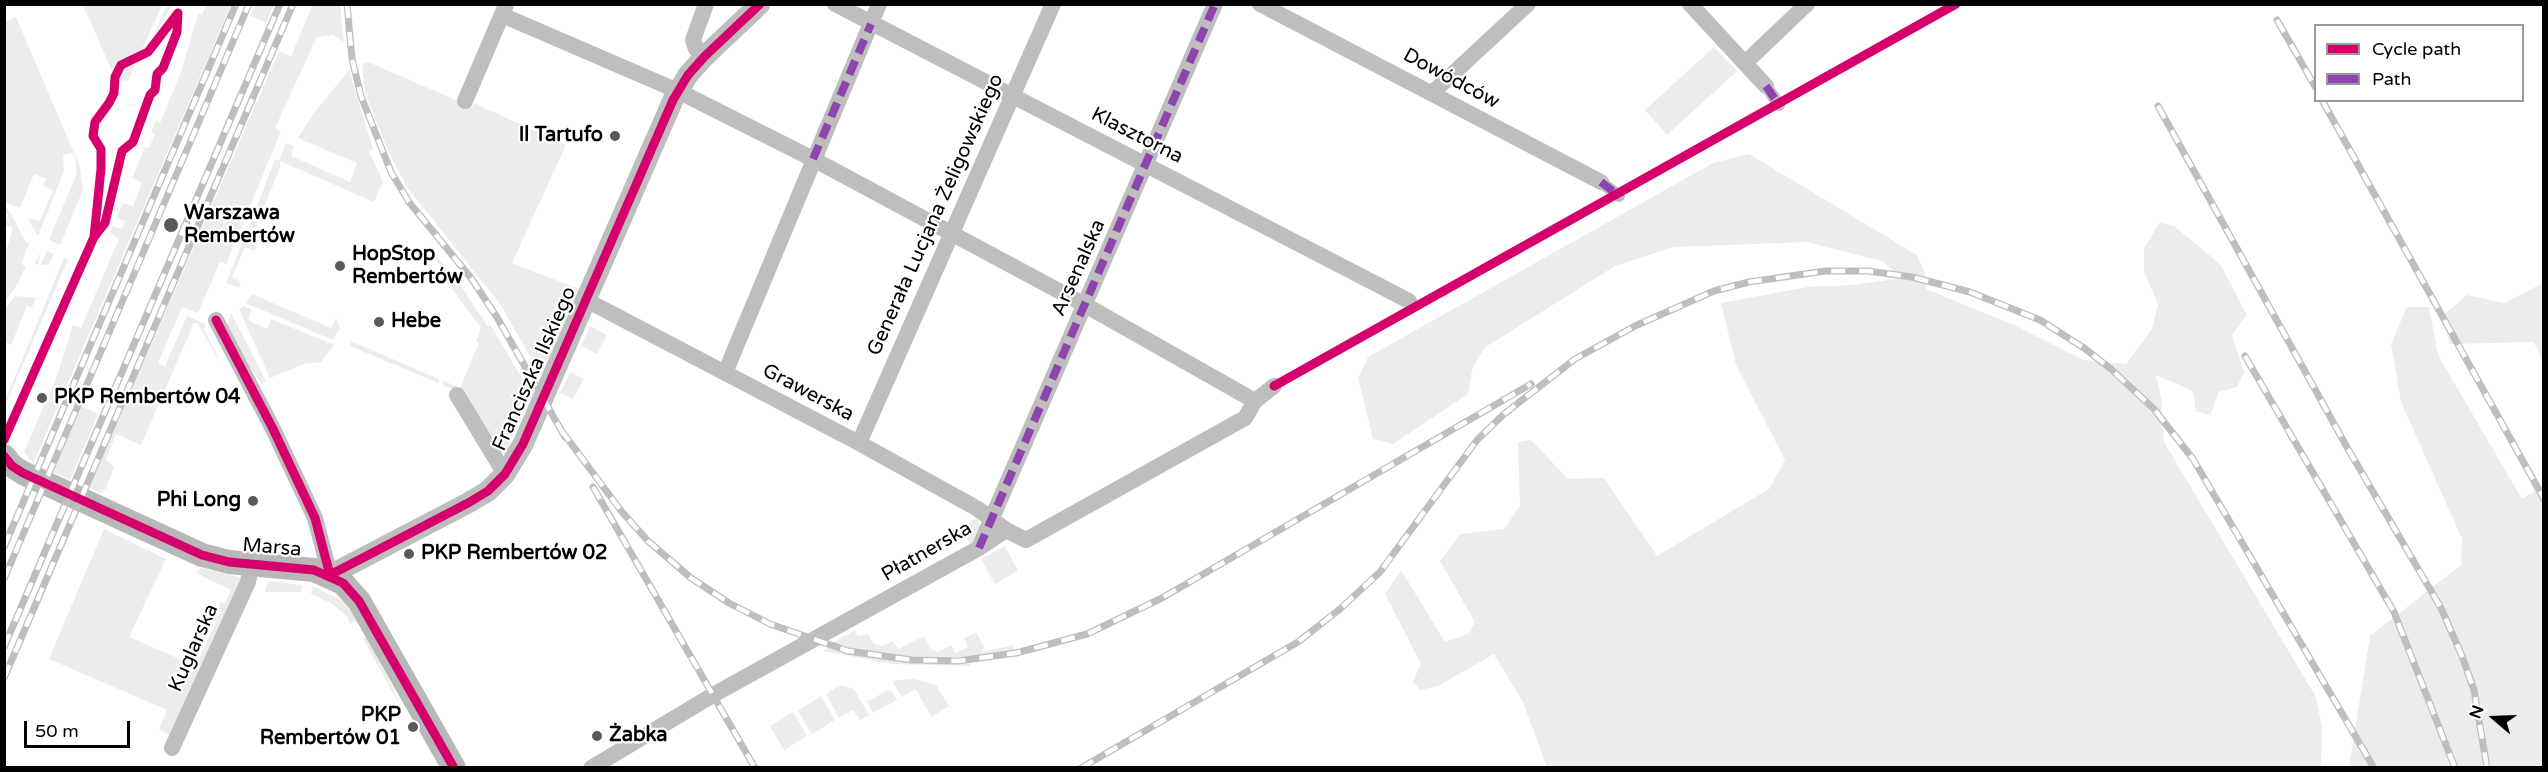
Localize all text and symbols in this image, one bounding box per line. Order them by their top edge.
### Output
legend [2314,24,2524,102]
text: Cycle path [2372,38,2461,60]
street label: Dowódców [1399,44,1503,114]
text: Path [2372,68,2411,90]
street label: Generała Lucjana Żeligowskiego [863,70,1009,360]
street label: Klasztorna [1087,103,1187,169]
place label: Il Tartufo [519,124,603,148]
marker: Il Tartufo [608,129,622,143]
place label: Warszawa Rembertów [184,202,295,249]
marker: Warszawa Rembertów [162,216,180,234]
street label: Arsenalska [1047,216,1111,320]
place label: HopStop Rembertów [352,243,463,290]
marker: HopStop Rembertów [333,259,347,273]
street label: Franciszka Ilskiego [488,283,582,455]
place label: Hebe [391,310,441,334]
marker: Hebe [372,315,386,329]
street label: Grawerska [758,359,858,427]
place label: PKP Rembertów 04 [54,386,241,410]
marker: PKP Rembertów 04 [35,391,49,405]
place label: Phi Long [157,489,241,513]
marker: Phi Long [246,494,260,508]
street label: Płatnerska [878,517,976,587]
street label: Marsa [242,533,302,563]
place label: PKP Rembertów 02 [421,542,608,566]
marker: PKP Rembertów 02 [402,547,416,561]
street label: Kuglarska [164,600,224,696]
north arrow [2464,688,2524,748]
text: N [2465,703,2489,721]
place label: PKP Rembertów 01 [260,704,401,751]
scale bar [27,709,134,747]
text: 50 m [35,720,79,742]
marker: PKP Rembertów 01 [406,720,420,734]
place label: Żabka [609,724,668,748]
marker: Żabka [590,729,604,743]

